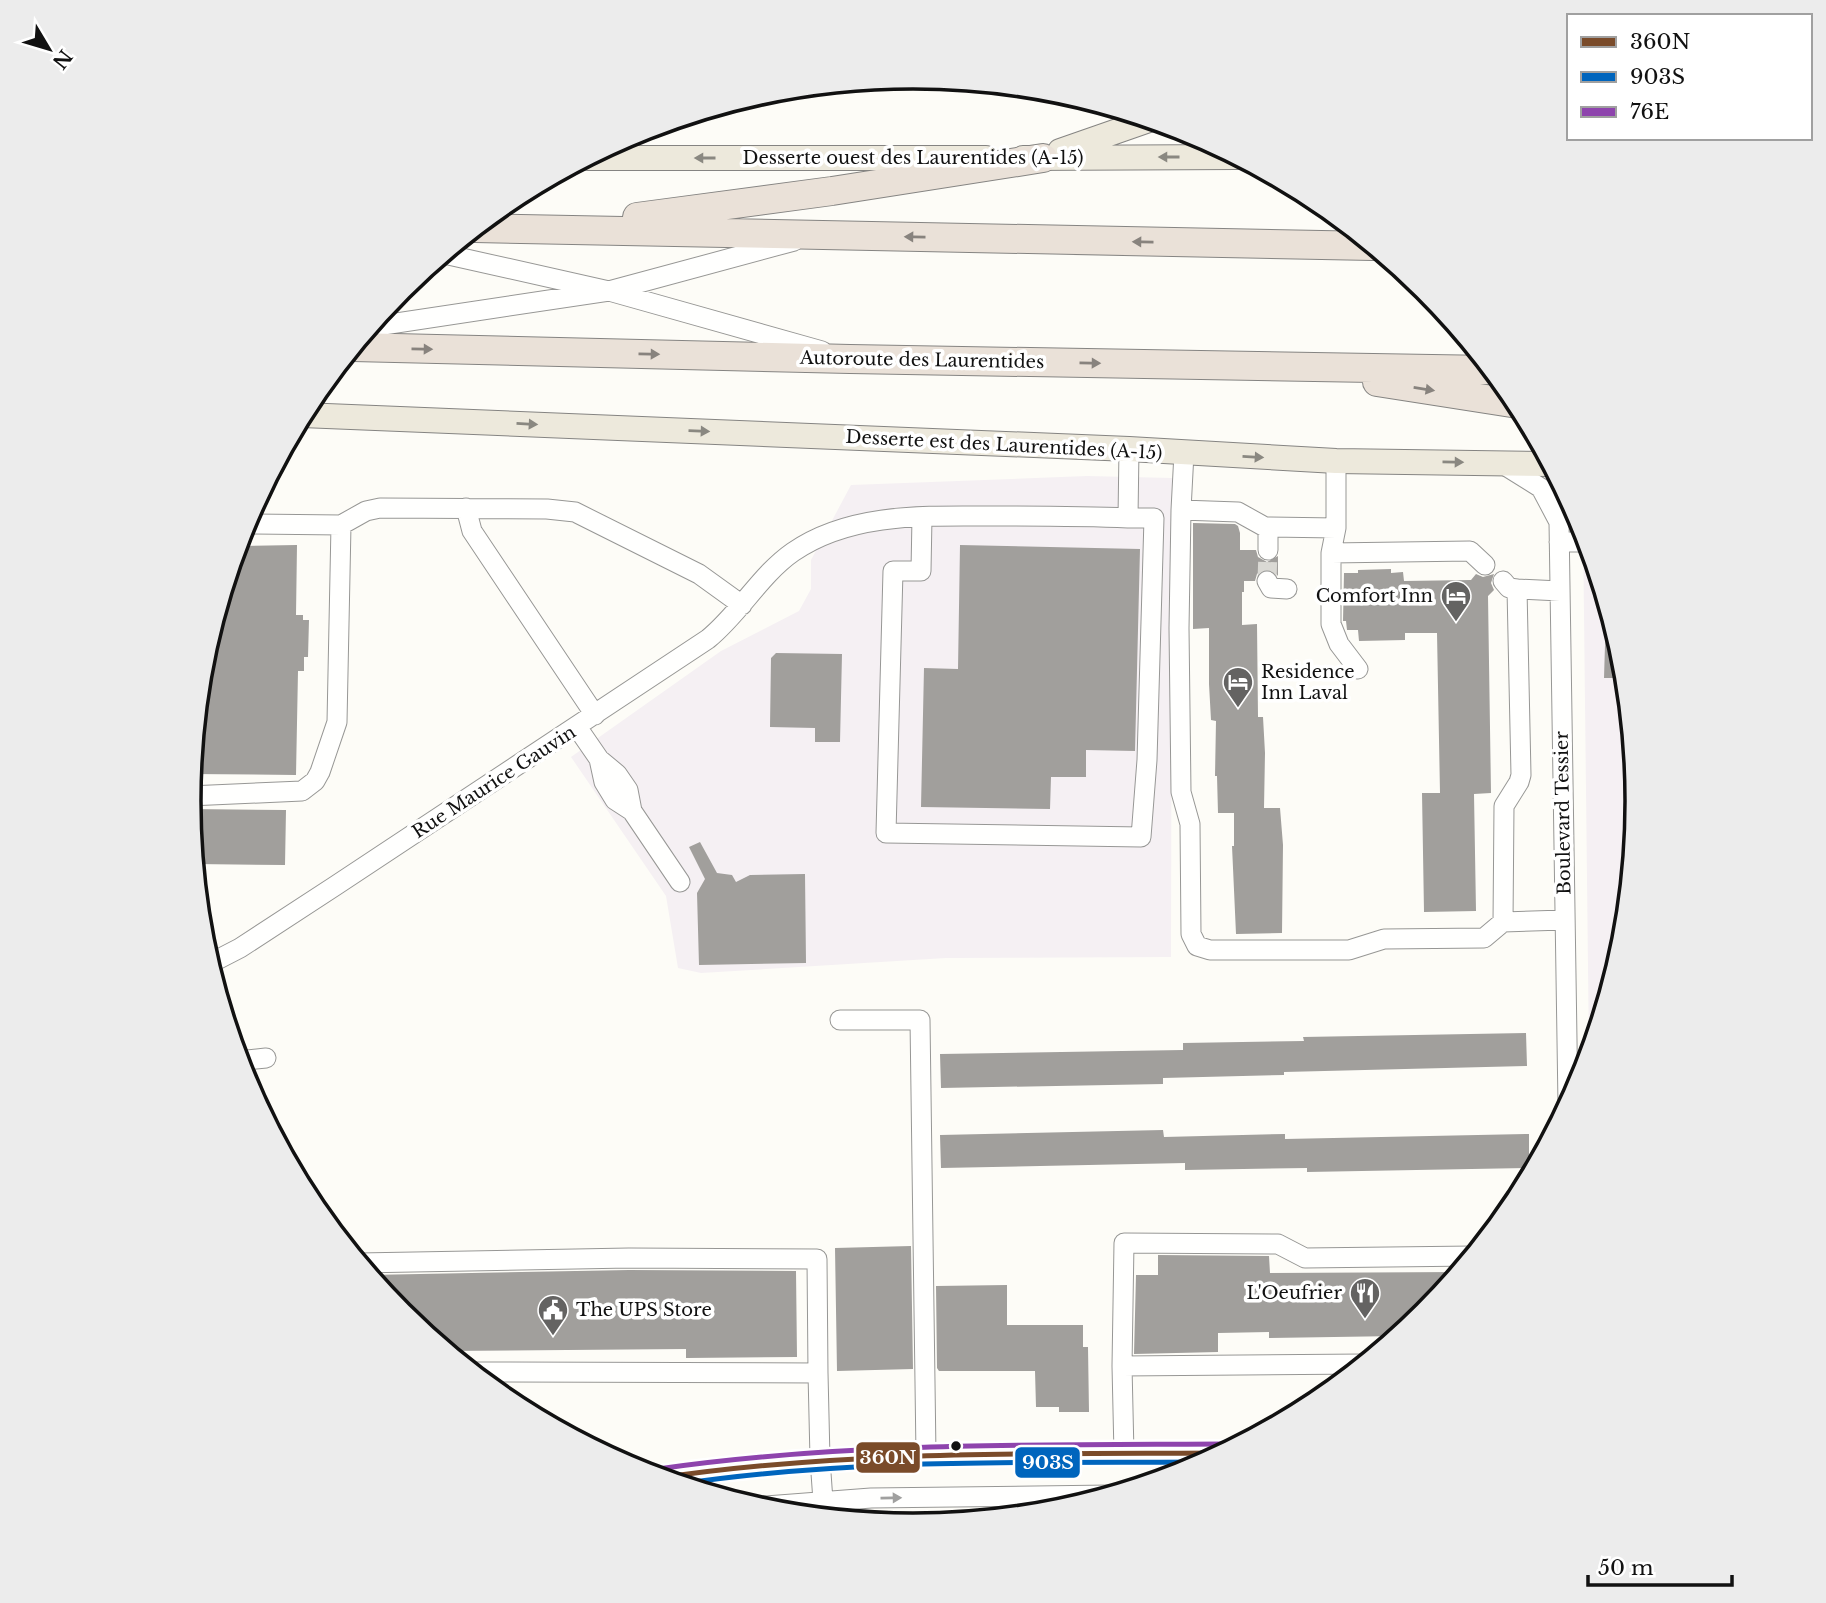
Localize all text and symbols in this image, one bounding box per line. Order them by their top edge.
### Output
north arrow [14,14,84,84]
legend [1567,14,1812,140]
text: 360N [1630,29,1690,55]
text: N [47,45,77,73]
text: 903S [1630,64,1685,90]
text: 76E [1630,99,1669,125]
street label: Desserte ouest des Laurentides (A-15) [743,147,1083,169]
one-way arrow [1158,151,1180,163]
one-way arrow [694,152,716,164]
one-way arrow [904,231,926,243]
one-way arrow [1132,237,1154,248]
one-way arrow [411,343,433,355]
street label: Autoroute des Laurentides [799,347,1044,373]
one-way arrow [638,348,660,359]
one-way arrow [1079,357,1101,369]
one-way arrow [1413,384,1435,395]
one-way arrow [516,419,538,430]
one-way arrow [688,426,710,437]
street label: Desserte est des Laurentides (A-15) [845,426,1163,464]
one-way arrow [1242,451,1264,462]
one-way arrow [1442,457,1464,468]
hotel icon: Comfort Inn [1439,579,1473,623]
place label: Comfort Inn [1316,585,1433,607]
place label: Residence Inn Laval [1261,661,1355,704]
hotel icon: Residence Inn Laval [1221,665,1255,709]
street label: Rue Maurice Gauvin [408,721,580,843]
street label: Boulevard Tessier [1551,731,1575,895]
restaurant icon: L'Oeufrier [1348,1276,1382,1320]
place label: L'Oeufrier [1246,1282,1342,1304]
public building icon: The UPS Store [536,1293,570,1337]
place label: The UPS Store [576,1299,712,1321]
unlabelled marker [949,1439,963,1453]
line badge: 360N [855,1441,921,1474]
text: 360N [860,1446,917,1469]
line badge: 903S [1014,1446,1081,1479]
text: 903S [1022,1451,1074,1474]
one-way arrow [881,1492,903,1503]
scale bar [1588,1544,1731,1588]
text: 50 m [1598,1555,1654,1581]

